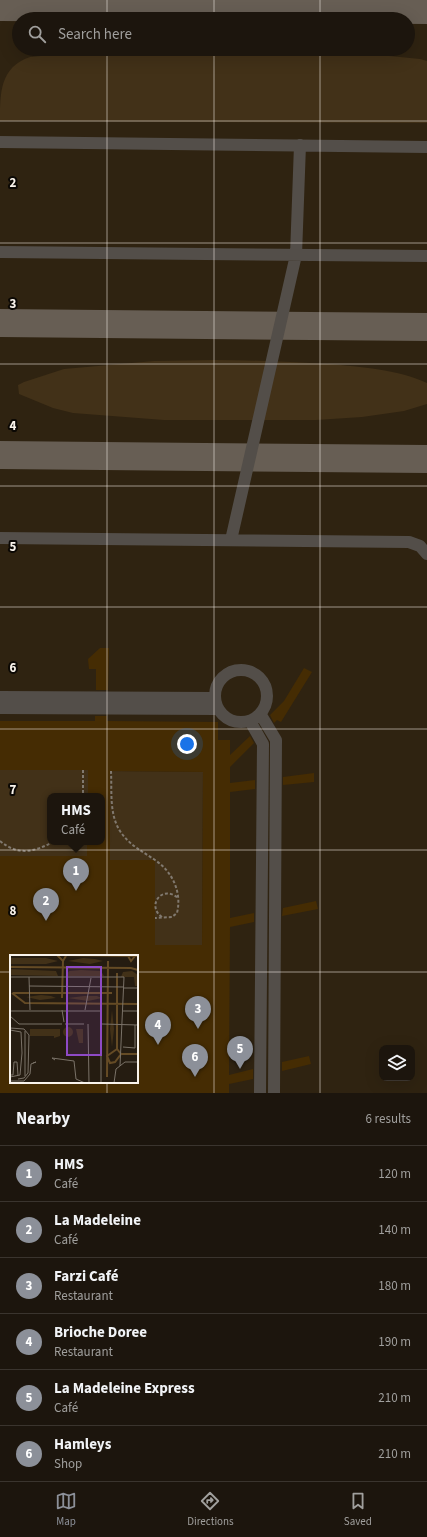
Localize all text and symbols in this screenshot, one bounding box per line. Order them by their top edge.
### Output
search box [12,12,415,56]
icon: search [26,23,48,45]
text: Search here [58,24,132,45]
text: 2 [10,174,17,192]
text: 3 [10,295,17,313]
text: 4 [10,417,17,435]
text: 5 [10,538,17,556]
text: 6 [10,659,17,677]
your location [177,734,197,754]
text: 7 [10,781,17,799]
popup [47,793,105,845]
text: HMS [61,800,91,821]
text: Café [61,821,85,839]
pin: 1 [63,858,89,891]
pin: 2 [33,888,59,921]
text: 8 [10,902,17,920]
inset map [10,955,138,1083]
pin: 3 [185,996,211,1029]
pin: 4 [145,1012,171,1045]
pin: 5 [227,1036,253,1069]
pin: 6 [182,1044,208,1077]
map controls [379,1045,415,1081]
button: layers [379,1045,415,1081]
text: Nearby [16,1107,70,1131]
text: 6 results [366,1110,411,1128]
text: HMS [54,1154,84,1175]
text: 1 [26,1165,32,1183]
text: 120 m [378,1165,411,1183]
text: Café [54,1175,78,1193]
text: La Madeleine [54,1210,141,1231]
text: 2 [26,1221,32,1239]
text: 140 m [378,1221,411,1239]
text: Café [54,1231,78,1249]
text: Farzi Café [54,1266,118,1287]
text: 3 [26,1277,32,1295]
text: 180 m [378,1277,411,1295]
text: Restaurant [54,1287,113,1305]
text: Brioche Doree [54,1322,147,1343]
text: 4 [26,1333,32,1351]
text: 190 m [378,1333,411,1351]
text: Restaurant [54,1343,113,1361]
text: La Madeleine Express [54,1378,195,1399]
text: 5 [26,1389,32,1407]
text: 210 m [378,1389,411,1407]
text: Café [54,1399,78,1417]
text: Hamleys [54,1434,111,1455]
text: 6 [26,1445,32,1463]
text: 210 m [378,1445,411,1463]
text: Shop [54,1455,82,1473]
tab: Map [55,1490,77,1529]
tab: Directions [187,1490,234,1529]
tab: Saved [344,1490,372,1529]

